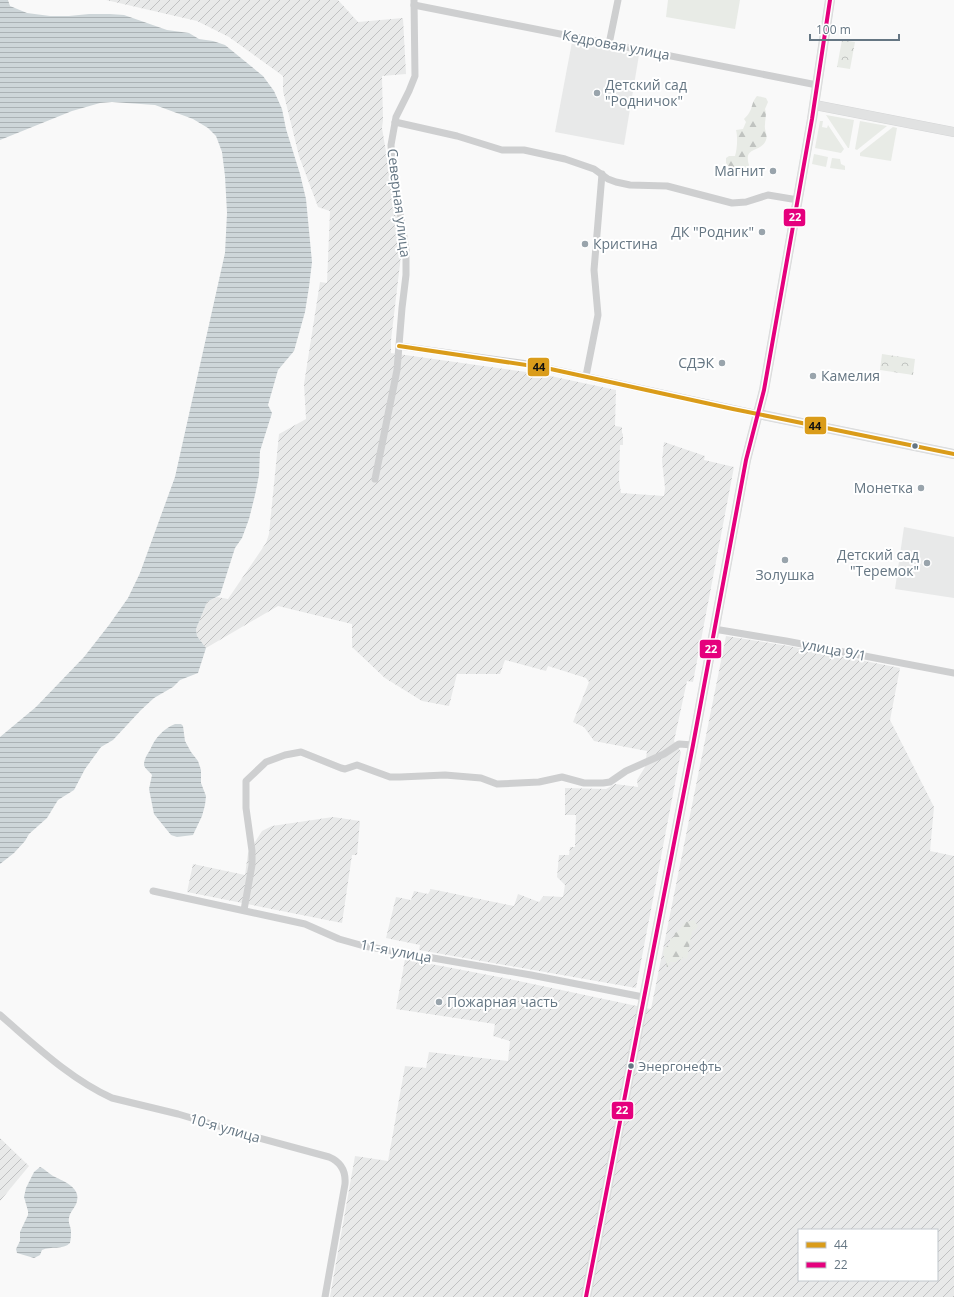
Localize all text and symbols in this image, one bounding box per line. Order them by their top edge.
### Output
scale bar [810,16,899,42]
text: 100 m [816,21,851,38]
street label: Кедровая улица [561,25,671,64]
place label: Детский сад "Родничок" [605,75,687,110]
marker: Детский сад "Родничок" [592,88,602,98]
street label: Северная улица [383,147,416,259]
place label: Магнит [714,161,765,180]
marker: Магнит [768,166,778,176]
line badge: 22 [783,208,806,227]
text: 22 [789,209,801,224]
place label: ДК "Родник" [671,222,754,241]
marker: ДК "Родник" [757,227,767,237]
place label: Кристина [593,234,658,253]
marker: Кристина [580,239,590,249]
place label: СДЭК [678,353,714,372]
line badge: 44 [527,357,550,377]
marker: СДЭК [717,358,727,368]
text: 44 [533,359,546,374]
place label: Камелия [821,366,880,385]
marker: Камелия [808,371,818,381]
line badge: 44 [804,416,827,435]
text: 44 [809,418,822,433]
unlabelled marker [910,441,920,451]
place label: Монетка [854,478,913,497]
marker: Монетка [916,483,926,493]
place label: Детский сад "Теремок" [837,545,919,580]
marker: Золушка [780,555,790,565]
marker: Детский сад "Теремок" [922,558,932,568]
place label: Золушка [755,565,815,584]
street label: улица 9/1 [800,634,868,665]
line badge: 22 [699,639,722,659]
text: 22 [705,641,717,656]
street label: 11-я улица [359,934,433,967]
place label: Пожарная часть [447,992,558,1011]
marker: Пожарная часть [434,997,444,1007]
place label: Энергонефть [638,1057,722,1075]
marker: Энергонефть [626,1061,636,1071]
line badge: 22 [611,1101,634,1120]
text: 22 [616,1102,628,1117]
street label: 10-я улица [188,1108,263,1147]
legend [798,1229,938,1281]
text: 44 [834,1236,848,1253]
text: 22 [834,1256,848,1273]

